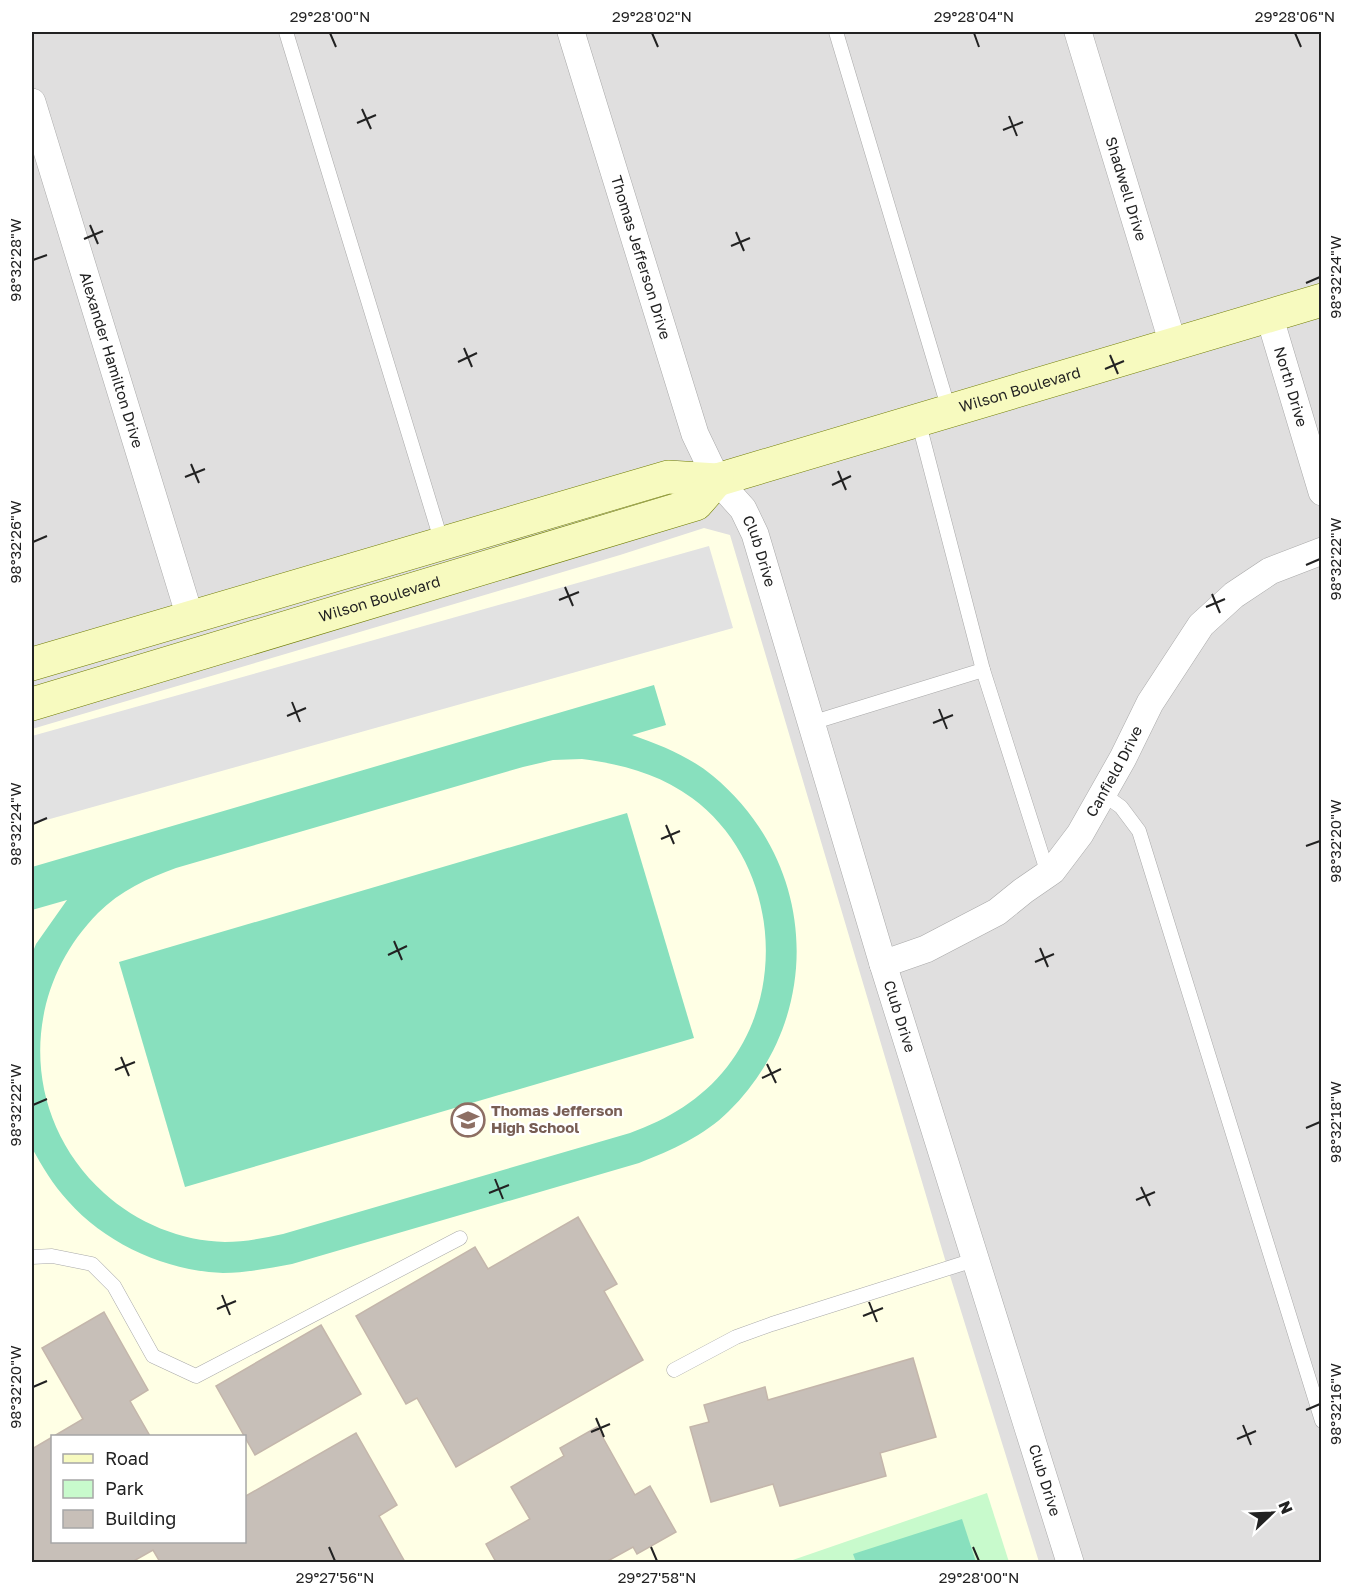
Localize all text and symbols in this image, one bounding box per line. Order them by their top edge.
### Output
text: 29°28'00"N [290,7,370,25]
text: 29°28'02"N [612,7,692,25]
text: 29°28'04"N [934,7,1014,25]
text: 29°28'06"N [1255,7,1335,25]
street label: Shadwell Drive [1102,134,1151,243]
street label: Thomas Jefferson Drive [608,173,675,342]
text: 98°32'28"W [6,218,24,302]
text: 98°32'24"W [1326,235,1344,319]
street label: Alexander Hamilton Drive [77,270,148,450]
street label: North Drive [1271,344,1312,429]
street label: Wilson Boulevard [957,362,1082,415]
text: 98°32'26"W [6,500,24,584]
street label: Club Drive [739,512,780,589]
text: 98°32'22"W [1326,518,1344,600]
street label: Wilson Boulevard [316,572,442,625]
street label: Canfield Drive [1082,722,1146,820]
text: 98°32'24"W [6,782,24,866]
text: 98°32'20"W [1326,799,1344,883]
street label: Club Drive [881,978,920,1055]
text: 98°32'22"W [6,1064,24,1146]
text: 98°32'18"W [1326,1081,1344,1163]
place label: Thomas Jefferson High School [491,1101,622,1136]
school or university icon: Thomas Jefferson High School [450,1102,486,1138]
text: 98°32'20"W [6,1345,24,1429]
text: 98°32'16"W [1326,1363,1344,1445]
legend [51,1435,246,1543]
street label: Club Drive [1026,1442,1065,1518]
text: Road [105,1447,149,1469]
text: Park [105,1477,144,1499]
north arrow [1242,1483,1302,1543]
text: N [1274,1498,1297,1517]
text: Building [105,1507,176,1529]
text: 29°27'56"N [296,1568,374,1586]
text: 29°27'58"N [618,1568,696,1586]
text: 29°28'00"N [939,1568,1019,1586]

